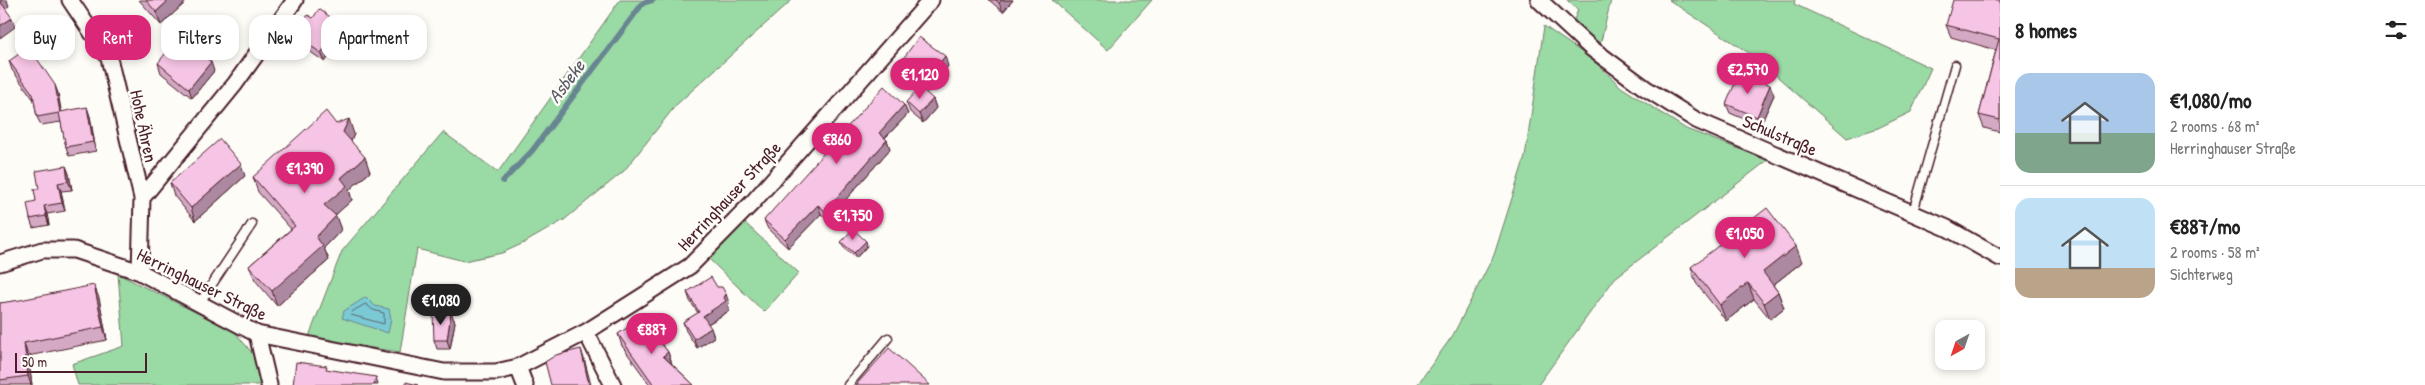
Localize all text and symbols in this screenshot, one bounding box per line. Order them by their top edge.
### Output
chip: Buy [15,15,75,60]
chip: Rent [85,15,151,60]
chip: Filters [161,15,239,60]
chip: New [249,15,311,60]
chip: Apartment [321,15,427,60]
text: 8 homes [2015,16,2077,45]
icon: filters [2382,16,2410,44]
pin: €2,570 [1707,52,1789,95]
water label: Asbeke [541,53,592,108]
pin: €1,120 [879,58,961,100]
text: €2,570 [1728,58,1768,80]
text: €1,120 [901,63,939,85]
text: €1,080/mo [2170,86,2252,115]
street label: Hohe Ähren [124,88,164,164]
icon: home [2055,93,2115,153]
street label: Schulstraße [1739,108,1821,162]
text: 2 rooms · 68 m² [2170,115,2259,137]
pin: €860 [807,122,867,165]
text: €860 [823,128,851,150]
street label: Herringhauser Straße [672,136,786,256]
text: Herringhauser Straße [2170,137,2296,159]
pin: €1,390 [264,152,346,194]
text: €1,390 [287,157,323,179]
pin: €1,750 [812,198,894,241]
text: €1,750 [834,204,872,226]
text: €887/mo [2170,212,2240,241]
pin: €1,050 [1704,216,1786,259]
icon: home [2055,218,2115,278]
text: €1,050 [1726,222,1764,244]
text: 2 rooms · 58 m² [2170,241,2260,263]
street label: Herringhauser Straße [133,242,271,326]
text: Sichterweg [2170,263,2233,285]
pin: €1,080 [400,284,482,326]
text: €1,080 [422,289,460,311]
pin: €887 [622,312,682,355]
text: €887 [637,318,667,340]
north arrow [1935,320,1985,370]
map controls [1935,320,1985,370]
scale bar [15,350,148,373]
text: 50 m [22,352,47,371]

